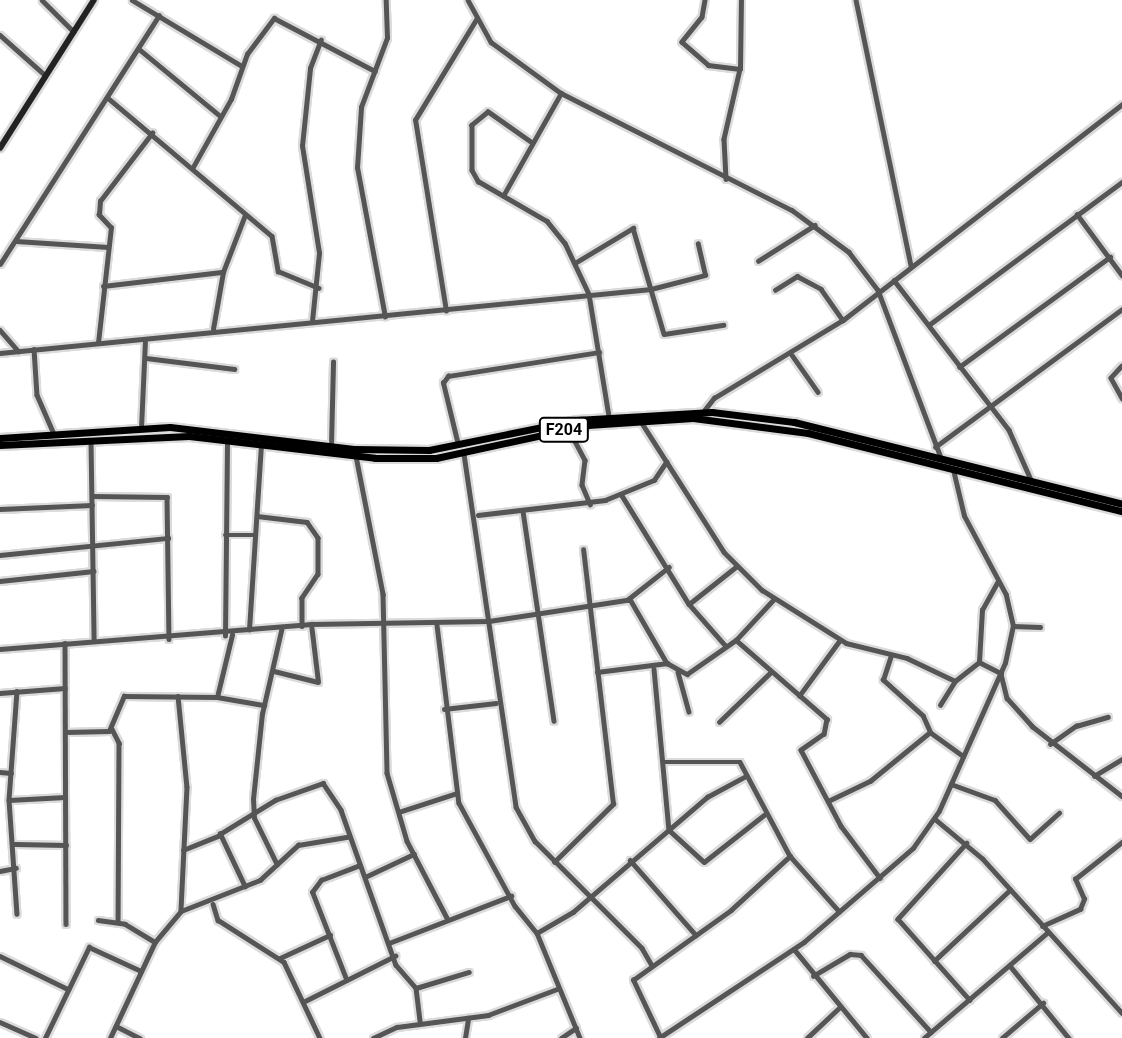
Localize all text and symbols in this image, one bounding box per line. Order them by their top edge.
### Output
road number: F204 [538,418,590,442]

